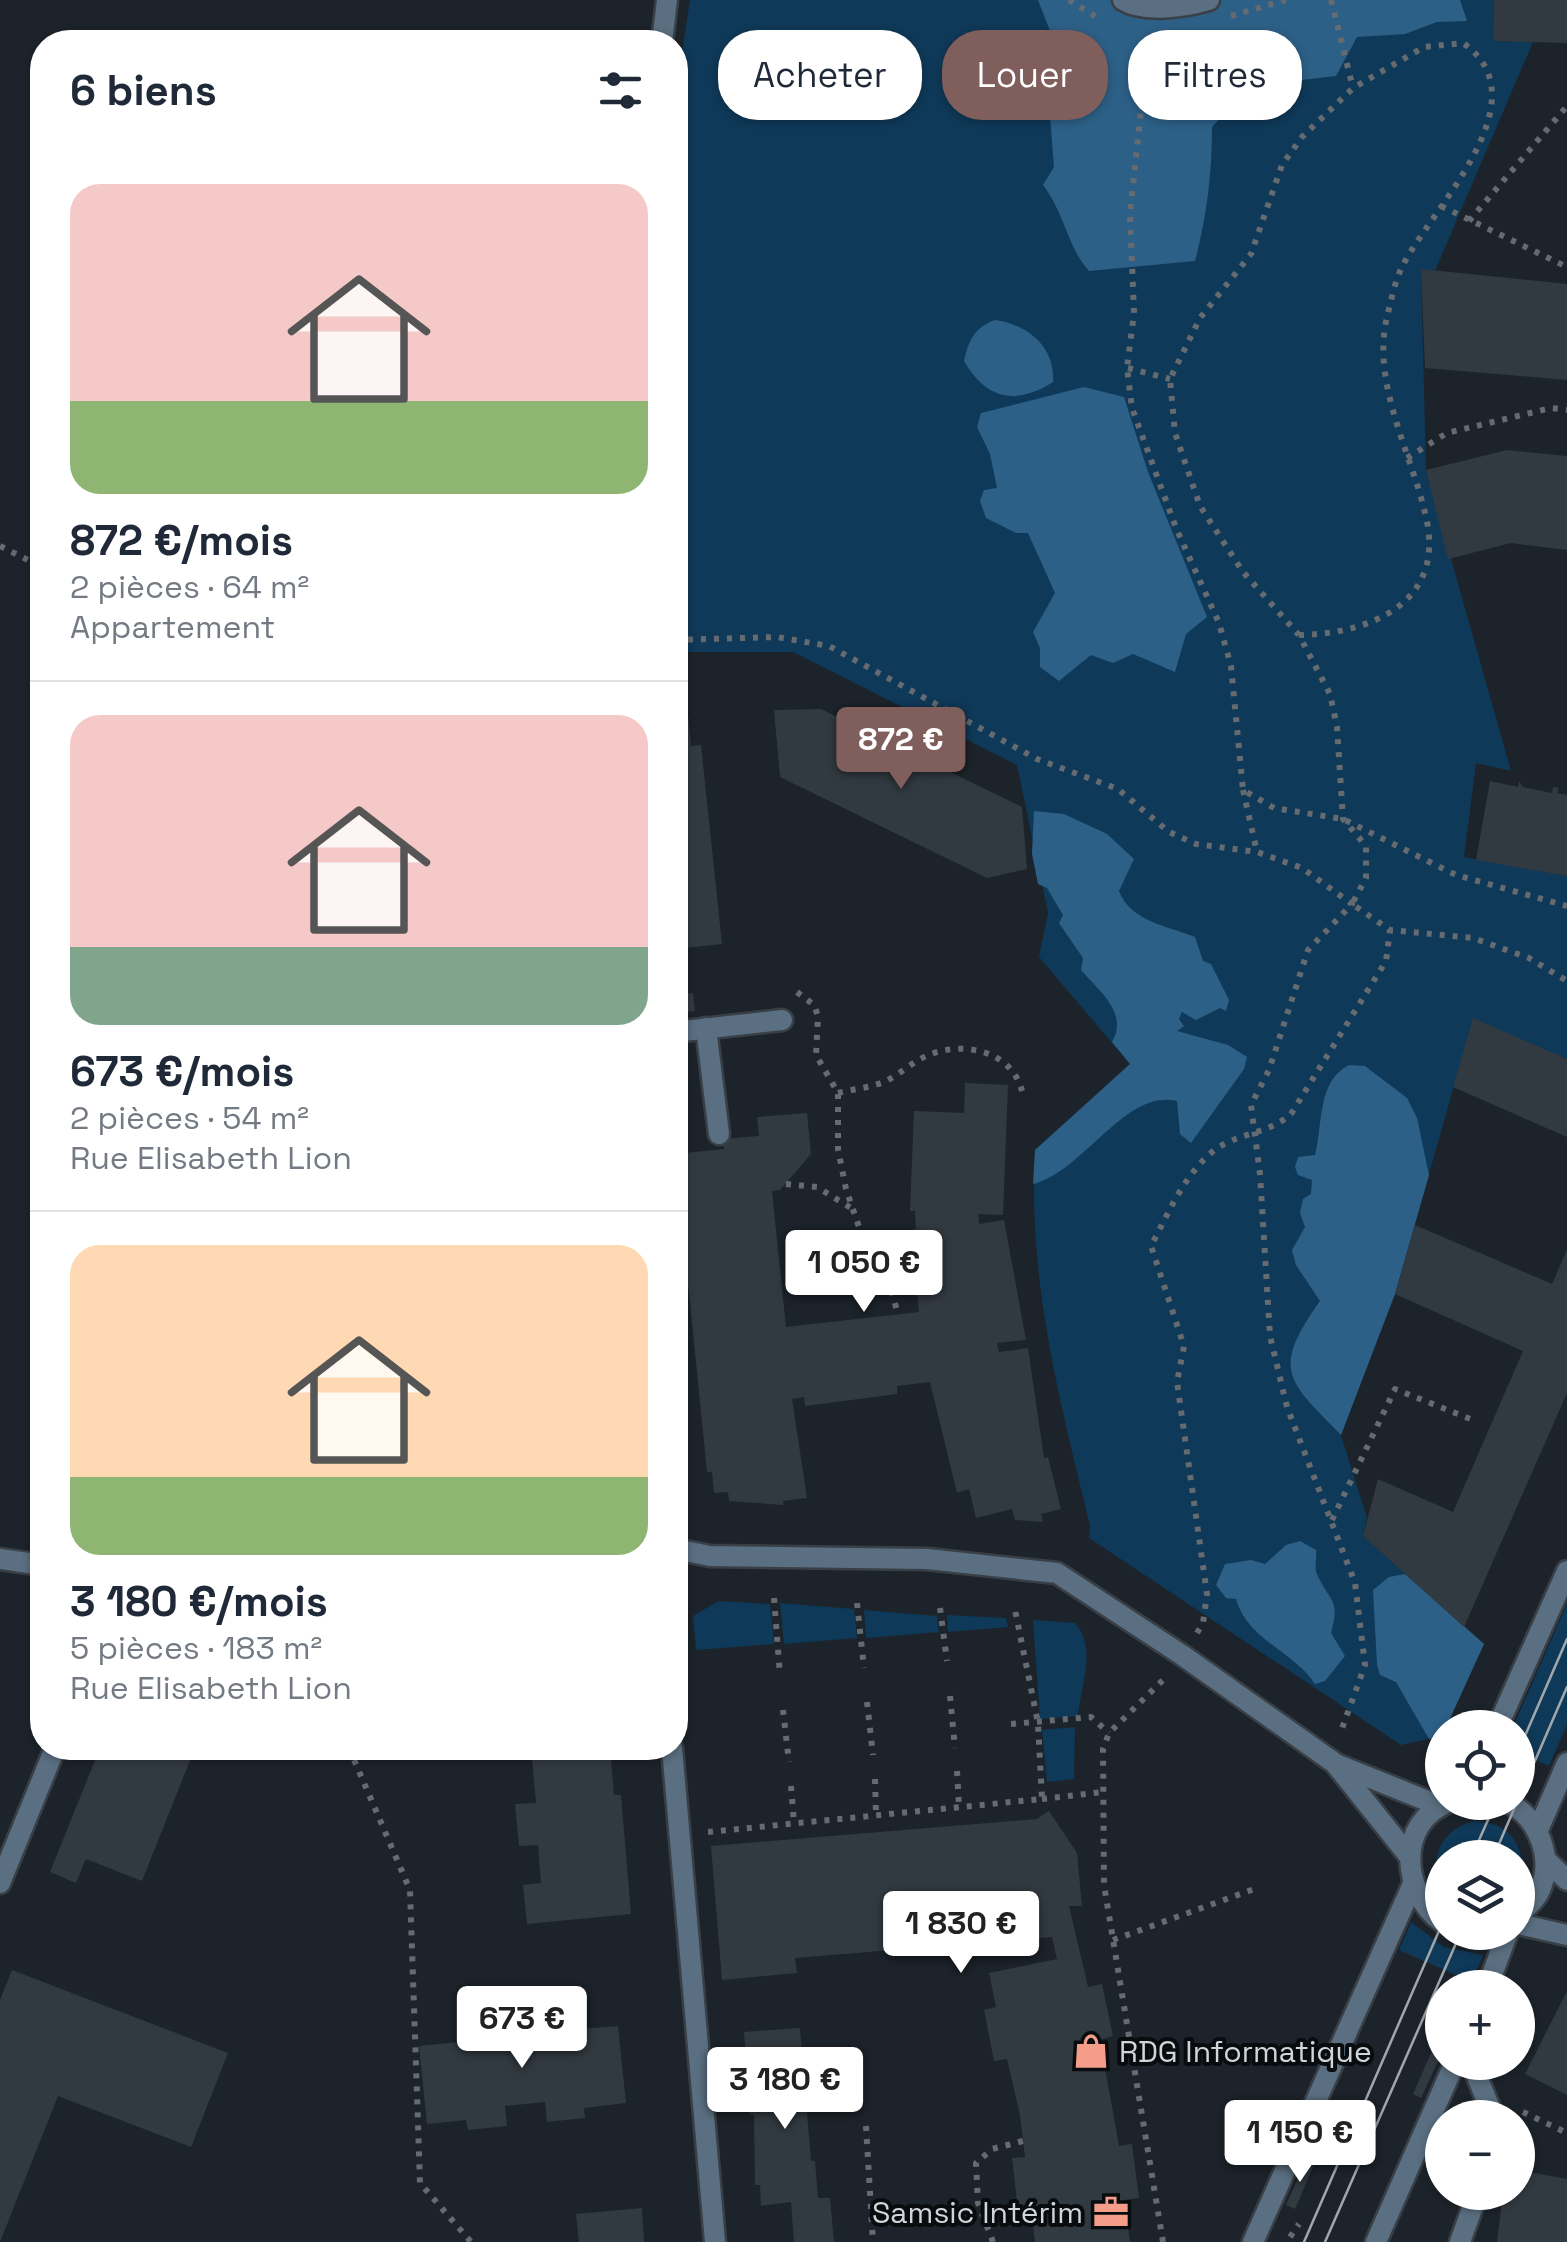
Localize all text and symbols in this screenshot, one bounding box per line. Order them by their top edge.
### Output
chip: Acheter [718,30,922,120]
chip: Louer [942,30,1108,120]
chip: Filtres [1128,30,1302,120]
icon: filters [593,63,648,118]
text: 6 biens [70,64,217,117]
icon: home [269,249,449,429]
text: 872 €/mois [70,514,293,567]
text: 2 pièces · 64 m² [70,567,309,607]
text: Appartement [70,607,275,647]
pin: 872 € [831,707,971,792]
text: 872 € [858,719,944,759]
icon: home [269,780,449,960]
text: 673 €/mois [70,1045,294,1098]
text: 2 pièces · 54 m² [70,1098,309,1138]
text: Rue Elisabeth Lion [70,1138,352,1178]
pin: 1 050 € [772,1230,956,1315]
text: 1 050 € [807,1242,921,1282]
icon: home [269,1310,449,1490]
text: 3 180 €/mois [70,1575,328,1628]
text: 5 pièces · 183 m² [70,1628,322,1668]
text: Rue Elisabeth Lion [70,1668,352,1708]
map controls [1425,1710,1535,2210]
button: locate [1425,1710,1535,1820]
button: layers [1425,1840,1535,1950]
pin: 1 830 € [869,1891,1053,1976]
text: 1 830 € [905,1903,1017,1943]
button: + [1425,1970,1535,2080]
pin: 673 € [452,1986,592,2071]
text: 673 € [479,1998,565,2038]
shop icon: RDG Informatique [1072,2032,1110,2070]
place label: RDG Informatique [1119,2032,1372,2071]
pin: 3 180 € [693,2047,877,2132]
text: 3 180 € [729,2059,841,2099]
pin: 1 150 € [1208,2100,1392,2185]
button: − [1425,2100,1535,2210]
text: 1 150 € [1247,2112,1353,2152]
place label: Samsic Intérim [872,2193,1083,2232]
office icon: Samsic Intérim [1092,2193,1130,2231]

